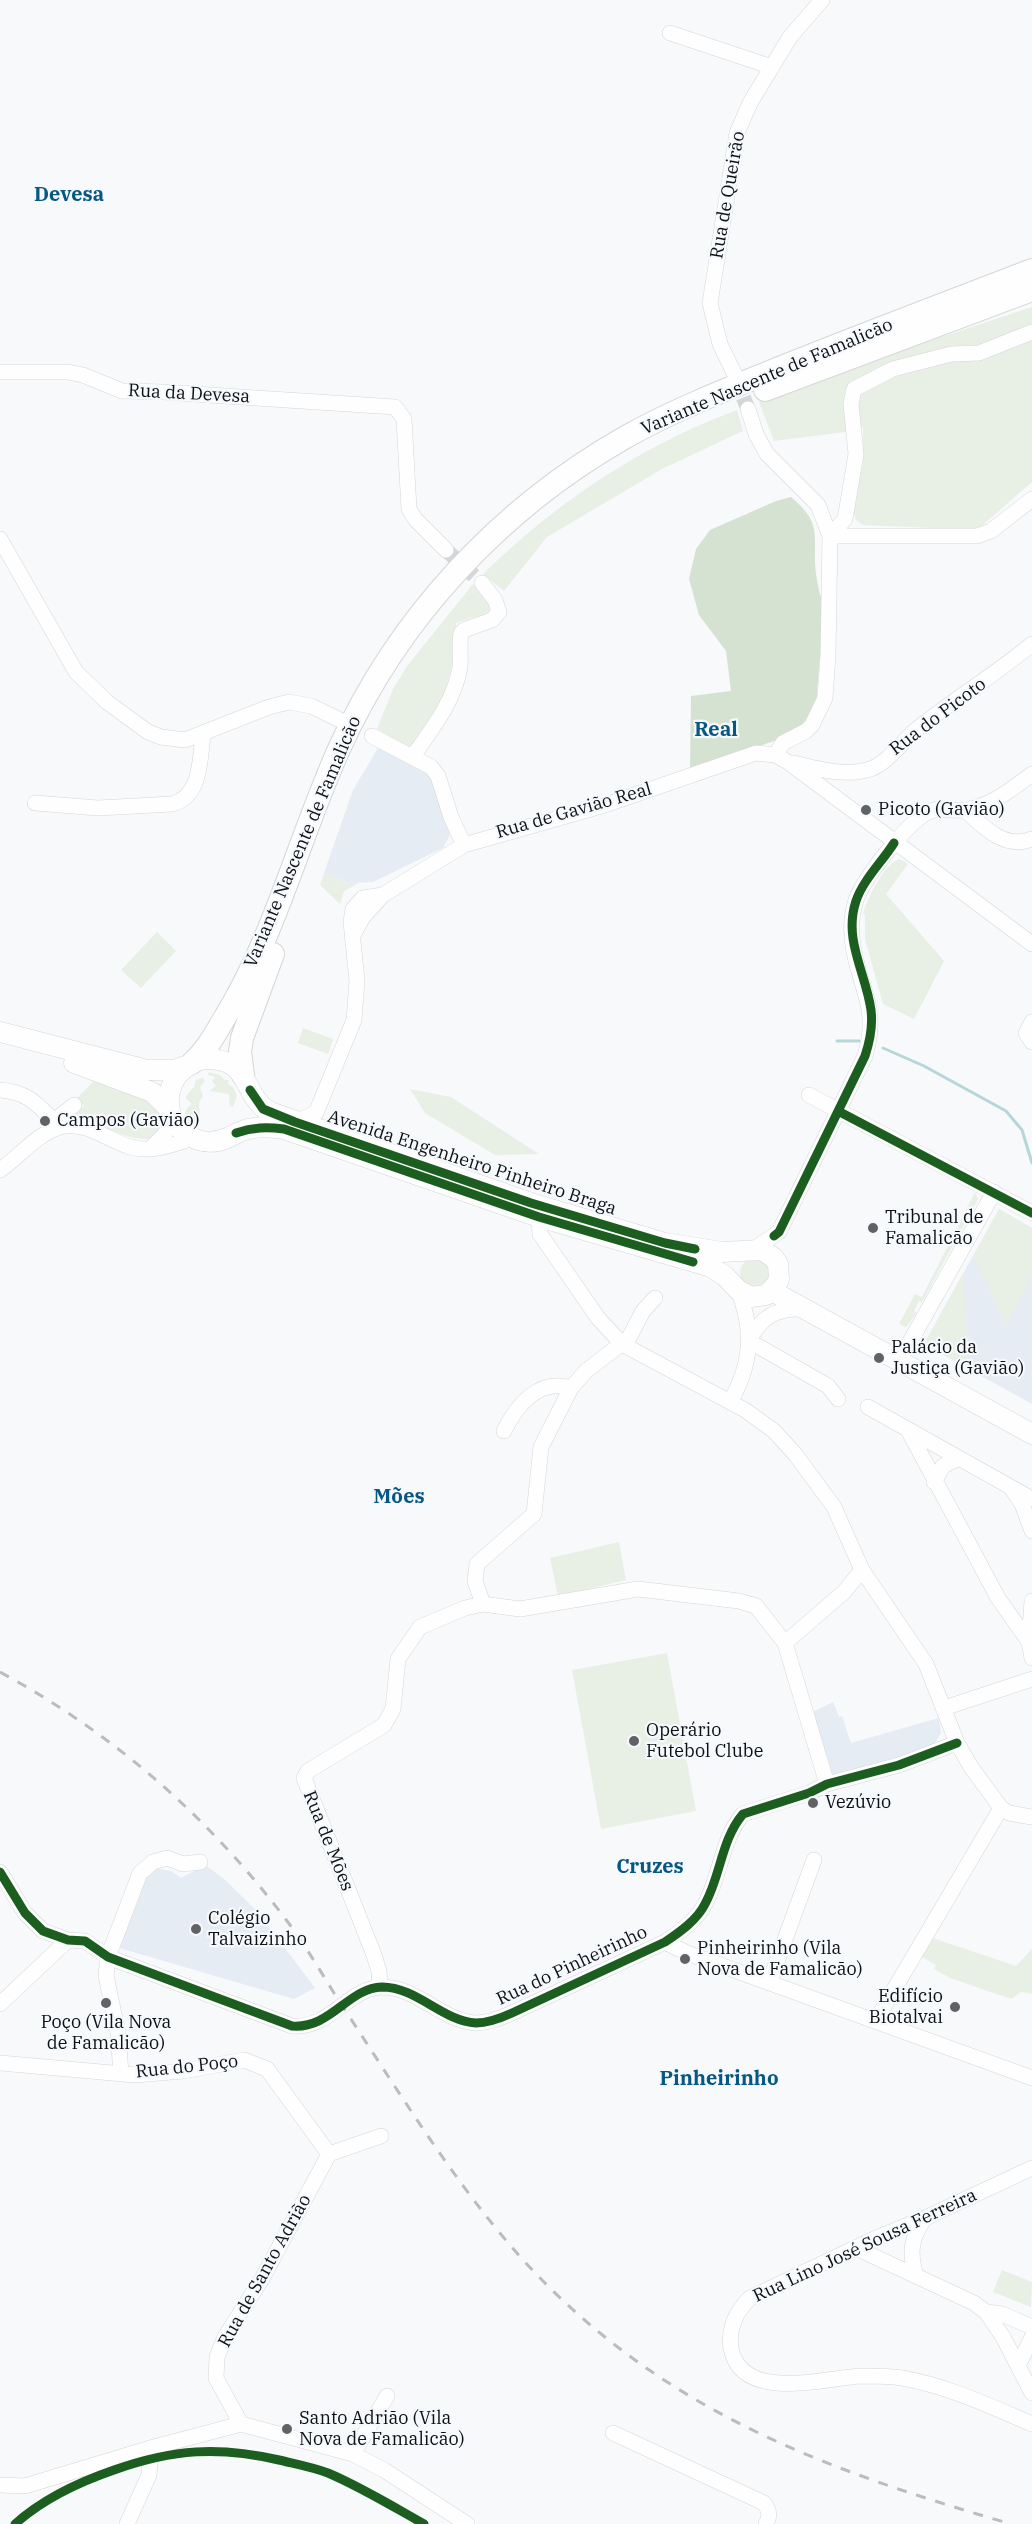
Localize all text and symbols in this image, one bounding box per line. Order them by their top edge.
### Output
street label: Rua de Queirão [706,129,750,261]
district label: Devesa [34,183,104,207]
street label: Variante Nascente de Famalicão [638,314,896,440]
street label: Rua da Devesa [127,380,251,408]
street label: Rua do Picoto [886,674,990,760]
street label: Variante Nascente de Famalicão [240,713,366,971]
district label: Real [694,718,738,742]
street label: Rua de Gavião Real [494,778,654,844]
place label: Picoto (Gavião) [878,799,1005,821]
marker: Picoto (Gavião) [859,803,873,817]
street label: Avenida Engenheiro Pinheiro Braga [325,1106,619,1220]
place label: Campos (Gavião) [57,1110,200,1132]
marker: Campos (Gavião) [38,1114,52,1128]
place label: Tribunal de Famalicão [885,1207,984,1250]
marker: Tribunal de Famalicão [866,1221,880,1235]
place label: Palácio da Justiça (Gavião) [891,1337,1024,1380]
marker: Palácio da Justiça (Gavião) [872,1351,886,1365]
district label: Mões [373,1485,425,1509]
place label: Operário Futebol Clube [646,1720,763,1762]
marker: Operário Futebol Clube [627,1734,641,1748]
street label: Rua de Mões [298,1788,358,1894]
place label: Vezúvio [825,1792,891,1814]
marker: Vezúvio [806,1796,820,1810]
district label: Cruzes [616,1855,684,1879]
place label: Colégio Talvaizinho [208,1908,307,1950]
marker: Colégio Talvaizinho [189,1922,203,1936]
street label: Rua do Pinheirinho [493,1922,651,2010]
place label: Pinheirinho (Vila Nova de Famalicão) [697,1938,863,1980]
marker: Pinheirinho (Vila Nova de Famalicão) [678,1952,692,1966]
place label: Edifício Biotalvai [869,1986,943,2028]
marker: Poço (Vila Nova de Famalicão) [99,1996,113,2010]
marker: Edifício Biotalvai [948,2000,962,2014]
place label: Poço (Vila Nova de Famalicão) [41,2012,171,2054]
street label: Rua do Poço [135,2051,239,2083]
district label: Pinheirinho [659,2067,779,2091]
street label: Rua Lino José Sousa Ferreira [750,2185,980,2307]
street label: Rua de Santo Adrião [214,2191,316,2351]
place label: Santo Adrião (Vila Nova de Famalicão) [299,2408,465,2450]
marker: Santo Adrião (Vila Nova de Famalicão) [280,2422,294,2436]

